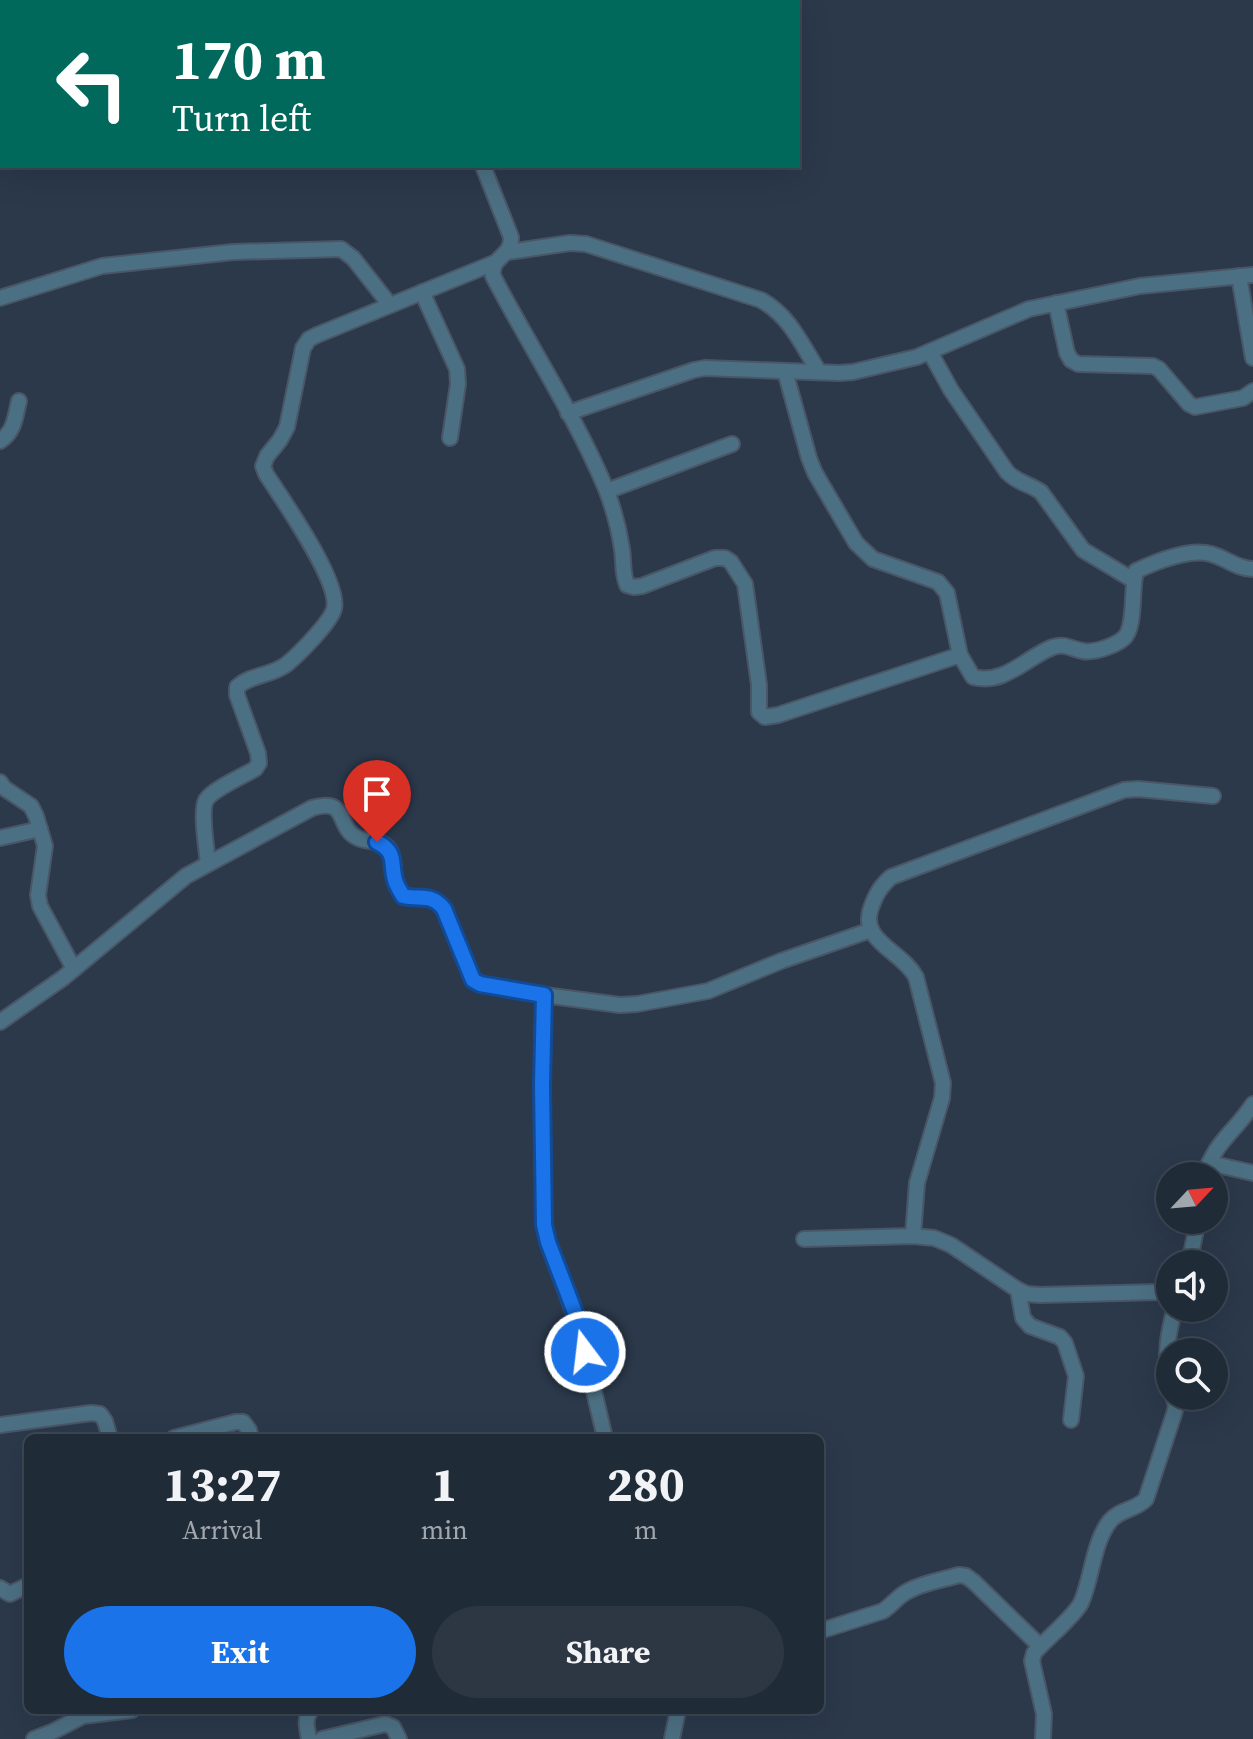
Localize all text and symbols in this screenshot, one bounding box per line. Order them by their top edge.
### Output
text: 170 m [172,21,326,98]
icon: left [40,32,144,136]
text: Turn left [172,94,311,143]
pin [343,760,411,842]
icon: arrive [355,772,399,816]
north arrow [1156,1162,1228,1234]
map controls [1156,1162,1228,1410]
button: sound [1156,1250,1228,1322]
position arrow [543,1310,627,1394]
button: search [1156,1338,1228,1410]
text: 13:27 [163,1451,282,1517]
text: 1 [431,1451,457,1517]
text: 280 [607,1451,685,1517]
text: Arrival [182,1512,263,1548]
text: min [421,1512,468,1548]
text: m [634,1512,658,1548]
button: Exit [64,1606,416,1698]
button: Share [432,1606,784,1698]

